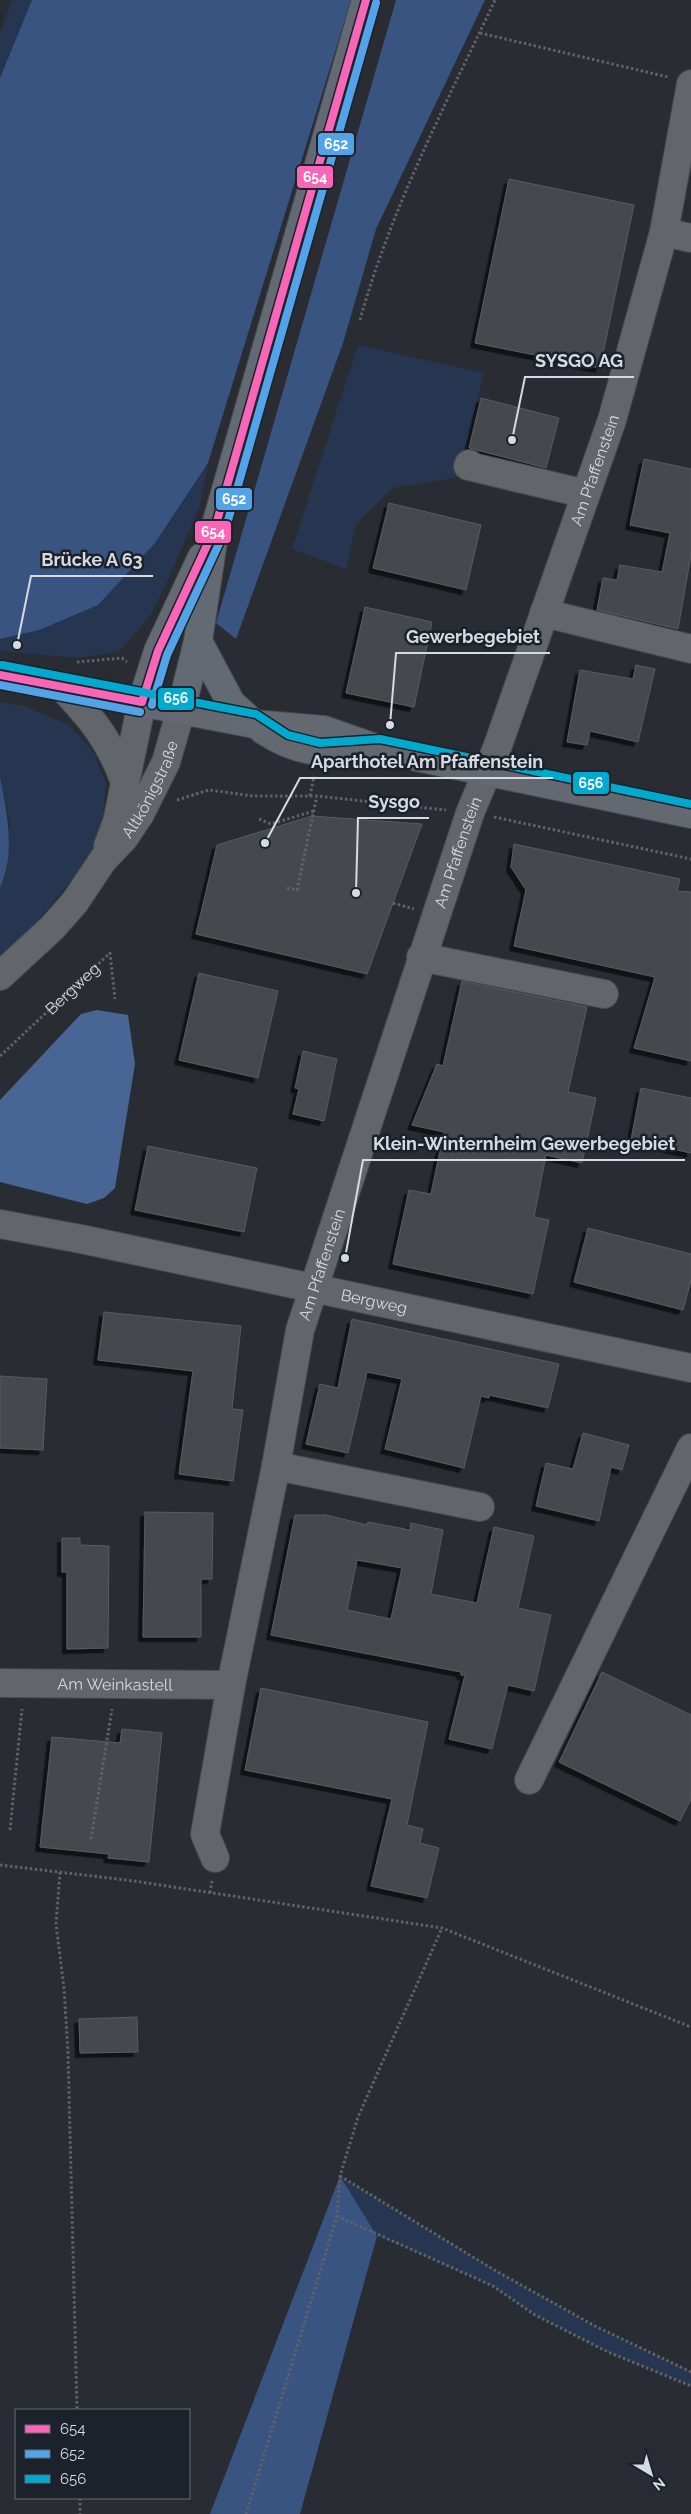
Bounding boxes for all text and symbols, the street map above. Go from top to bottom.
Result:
line badge: 652 [317,132,355,156]
text: 652 [324,136,348,152]
line badge: 654 [296,165,334,189]
text: 654 [303,169,327,185]
callout: SYSGO AG [525,344,634,377]
text: SYSGO AG [535,350,623,371]
street label: Am Pfaffenstein [566,413,623,528]
line badge: 652 [215,487,253,511]
text: 652 [222,491,246,507]
line badge: 654 [194,520,232,544]
text: 654 [201,524,225,540]
callout: Brücke A 63 [31,543,153,576]
text: Brücke A 63 [41,549,143,570]
callout: Gewerbegebiet [396,620,550,653]
text: Gewerbegebiet [406,626,540,647]
line badge: 656 [157,687,195,711]
text: 656 [164,690,188,706]
street label: Altkönigstraße [117,738,181,841]
callout: Aparthotel Am Pfaffenstein [300,745,553,778]
text: Aparthotel Am Pfaffenstein [311,751,543,772]
line badge: 656 [572,771,610,795]
text: 656 [579,775,603,791]
callout: Sysgo [358,785,429,818]
text: Sysgo [368,791,420,812]
street label: Am Pfaffenstein [430,794,485,910]
street label: Bergweg [41,958,103,1018]
callout: Klein-Winternheim Gewerbegebiet [363,1127,685,1160]
text: Klein-Winternheim Gewerbegebiet [373,1133,675,1154]
street label: Am Pfaffenstein [294,1206,349,1323]
street label: Bergweg [339,1285,409,1317]
street label: Am Weinkastell [57,1674,173,1694]
legend [15,2409,190,2499]
text: 654 [60,2420,85,2438]
text: 652 [60,2445,85,2463]
north arrow [626,2449,676,2499]
text: 656 [60,2470,86,2488]
text: N [650,2475,668,2494]

